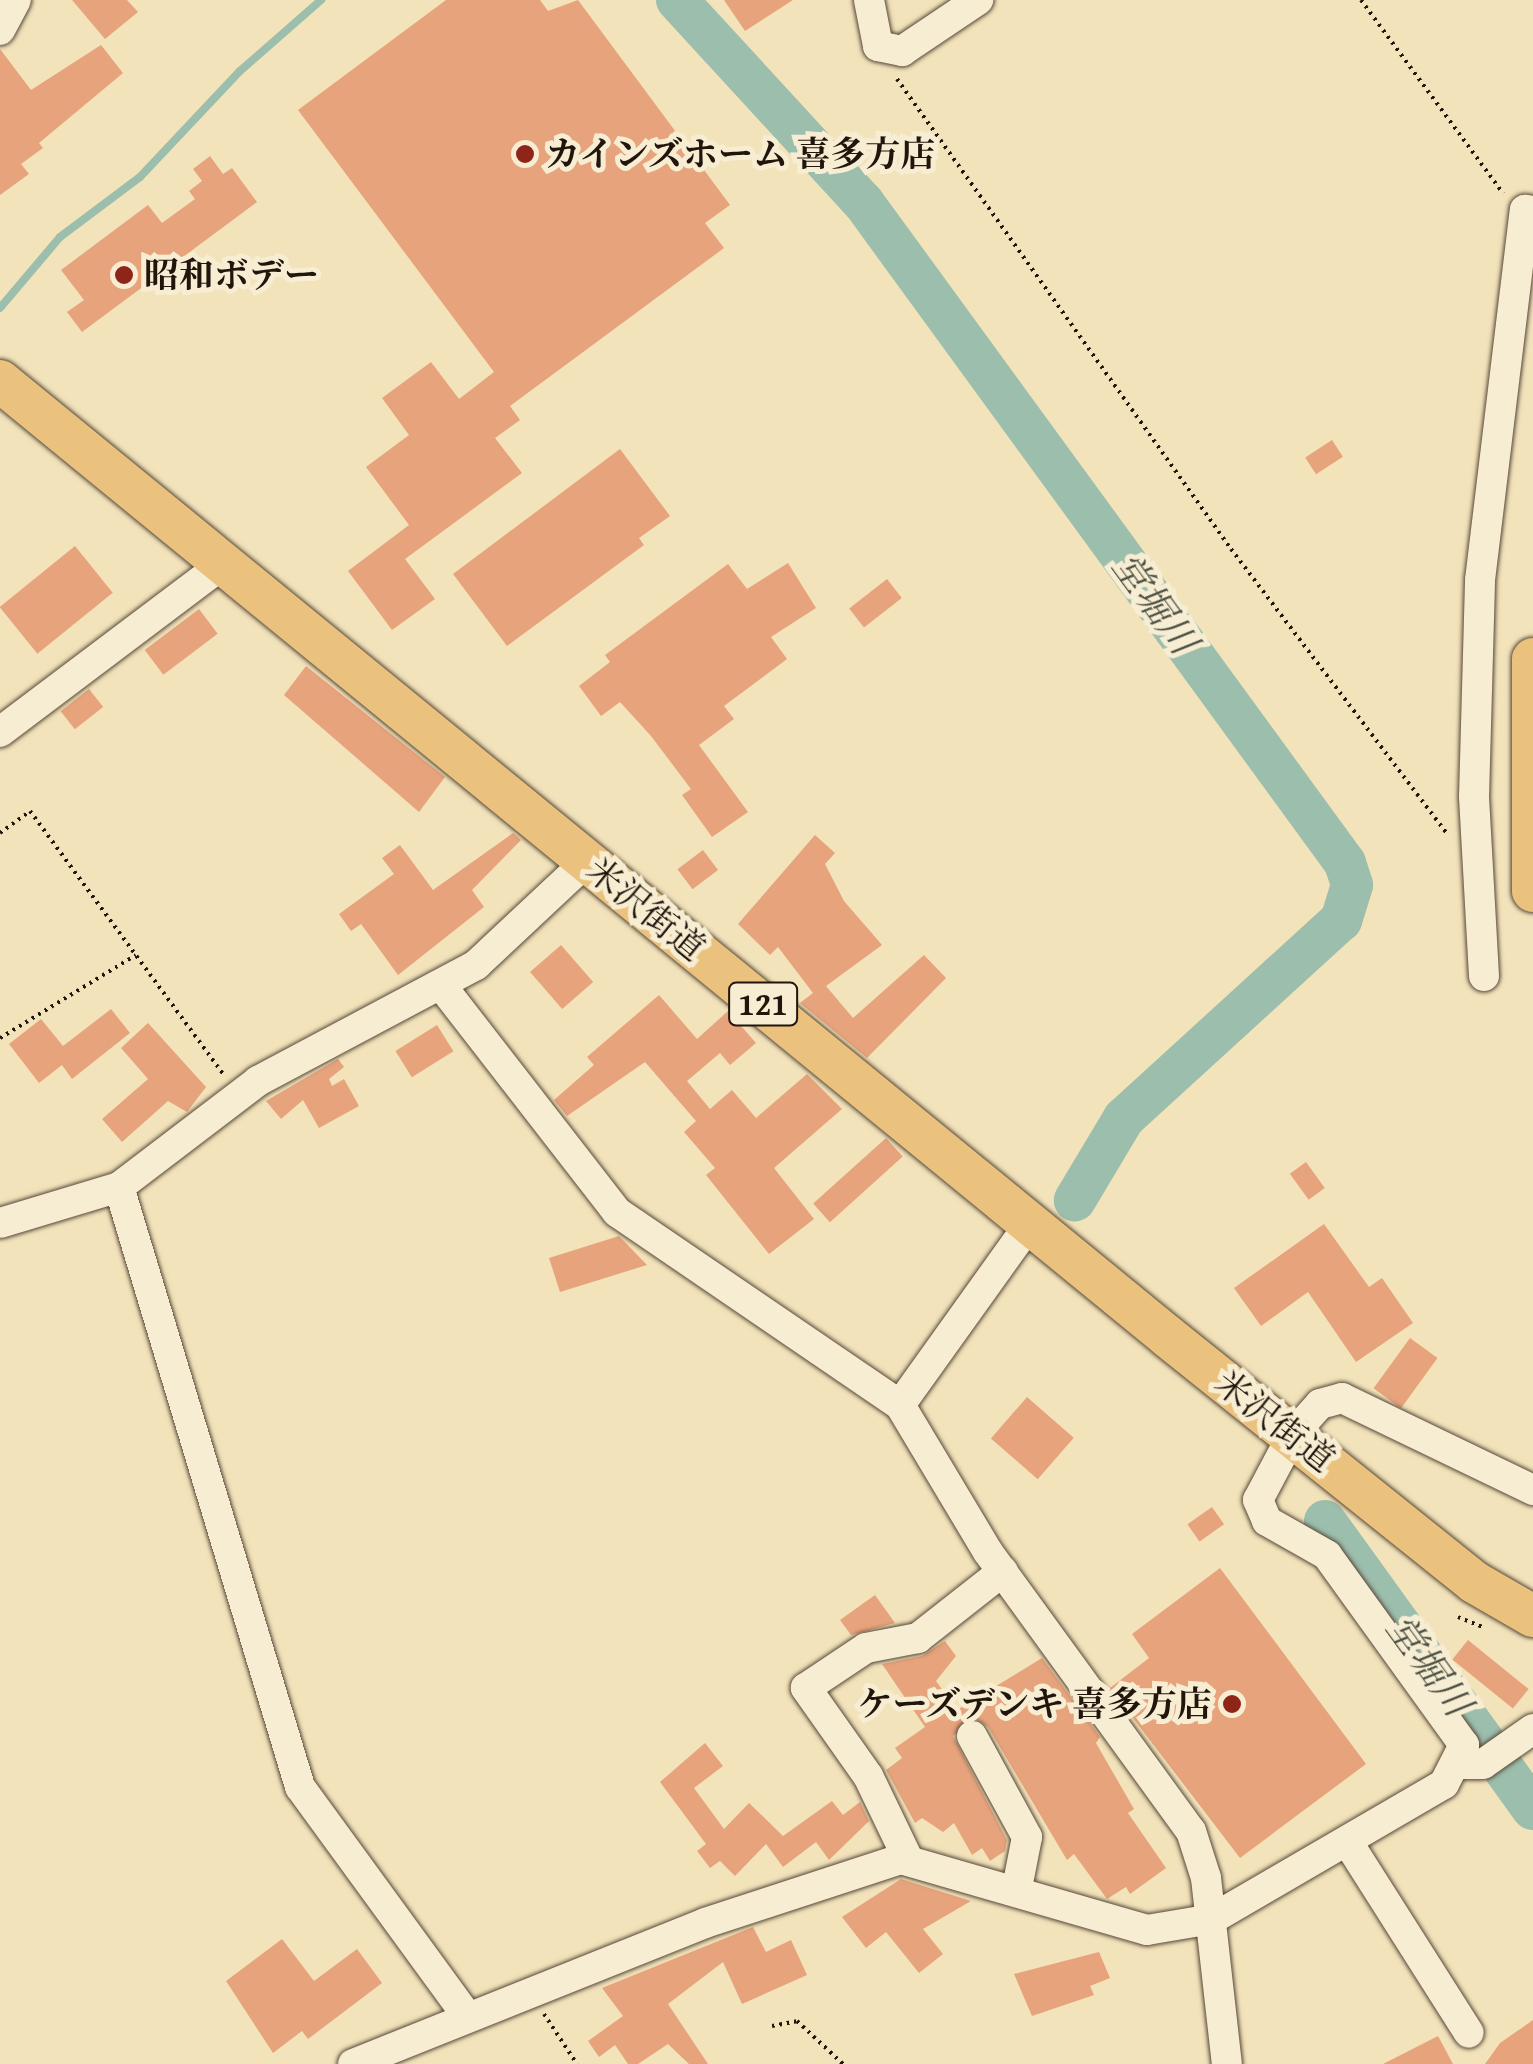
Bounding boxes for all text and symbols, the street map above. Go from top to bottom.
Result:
place label: カインズホーム 喜多方店 [545,133,938,175]
marker: カインズホーム 喜多方店 [514,143,536,165]
place label: 昭和ボデー [144,254,319,296]
marker: 昭和ボデー [113,264,135,286]
water label: 堂堀川 [1103,543,1207,663]
street label: 米沢街道 [578,849,714,969]
road number: 121 [728,977,798,1031]
street label: 米沢街道 [1207,1361,1343,1481]
water label: 堂堀川 [1377,1605,1481,1725]
place label: ケーズデンキ 喜多方店 [854,1683,1212,1725]
marker: ケーズデンキ 喜多方店 [1221,1693,1243,1715]

